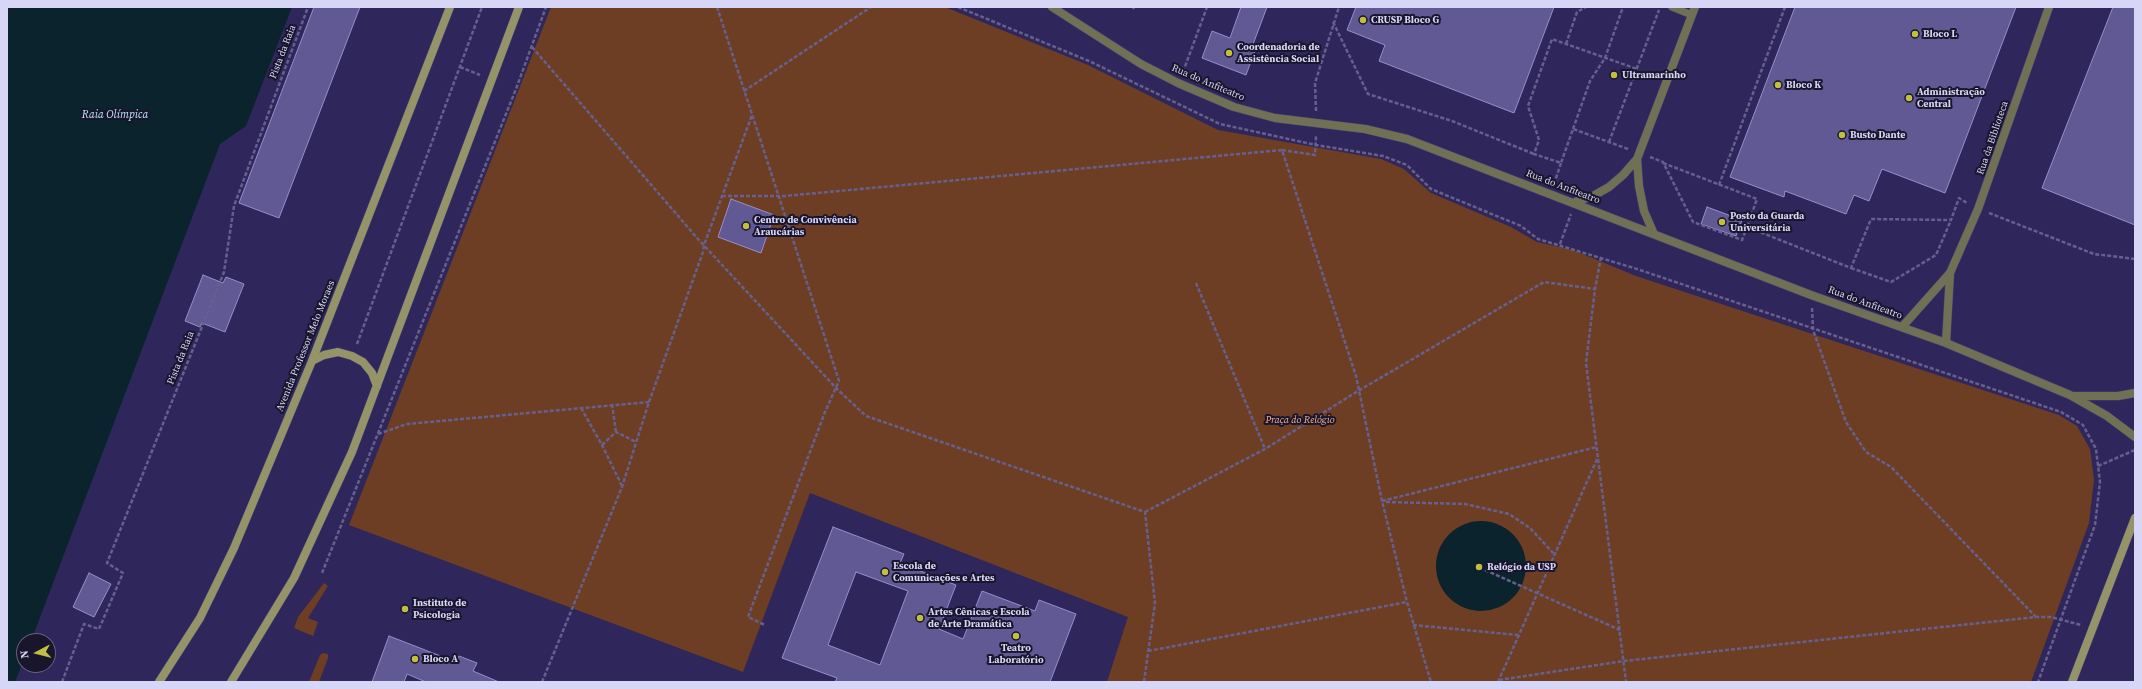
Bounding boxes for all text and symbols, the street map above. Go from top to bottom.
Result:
place label: CRUSP Bloco G [1371,14,1439,26]
marker: CRUSP Bloco G [1358,15,1368,25]
street label: Pista da Raia [267,23,299,81]
place label: Bloco L [1923,28,1957,40]
marker: Bloco L [1910,29,1920,39]
place label: Coordenadoria de Assistência Social [1237,41,1320,64]
marker: Coordenadoria de Assistência Social [1224,48,1234,58]
street label: Rua do Anfiteatro [1170,62,1246,104]
place label: Ultramarinho [1622,69,1686,81]
marker: Ultramarinho [1609,70,1619,80]
place label: Bloco K [1786,79,1821,91]
marker: Bloco K [1773,80,1783,90]
place label: Administração Central [1917,86,1985,110]
marker: Administração Central [1904,93,1914,103]
street label: Rua da Biblioteca [1975,100,2011,176]
water label: Raia Olímpica [82,108,148,122]
place label: Busto Dante [1850,129,1905,141]
marker: Busto Dante [1837,130,1847,140]
street label: Rua do Anfiteatro [1524,167,1602,207]
place label: Posto da Guarda Universitária [1730,210,1804,234]
place label: Centro de Convivência Araucárias [754,214,857,238]
marker: Posto da Guarda Universitária [1717,217,1727,227]
marker: Centro de Convivência Araucárias [741,221,751,231]
street label: Avenida Professor Melo Moraes [274,279,338,413]
street label: Rua do Anfiteatro [1826,284,1904,322]
street label: Pista da Raia [165,329,197,387]
park label: Praça do Relógio [1265,414,1335,426]
place label: Escola de Comunicações e Artes [893,560,994,584]
place label: Relógio da USP [1487,561,1556,573]
marker: Relógio da USP [1474,562,1484,572]
marker: Escola de Comunicações e Artes [880,567,890,577]
place label: Instituto de Psicologia [413,597,466,620]
marker: Instituto de Psicologia [400,604,410,614]
place label: Artes Cênicas e Escola de Arte Dramática [928,606,1030,630]
marker: Artes Cênicas e Escola de Arte Dramática [915,613,925,623]
marker: Teatro Laboratório [1011,631,1021,641]
north arrow [16,633,56,673]
place label: Teatro Laboratório [988,642,1044,666]
text: N [17,650,33,659]
place label: Bloco A [423,653,458,665]
marker: Bloco A [410,654,420,664]

